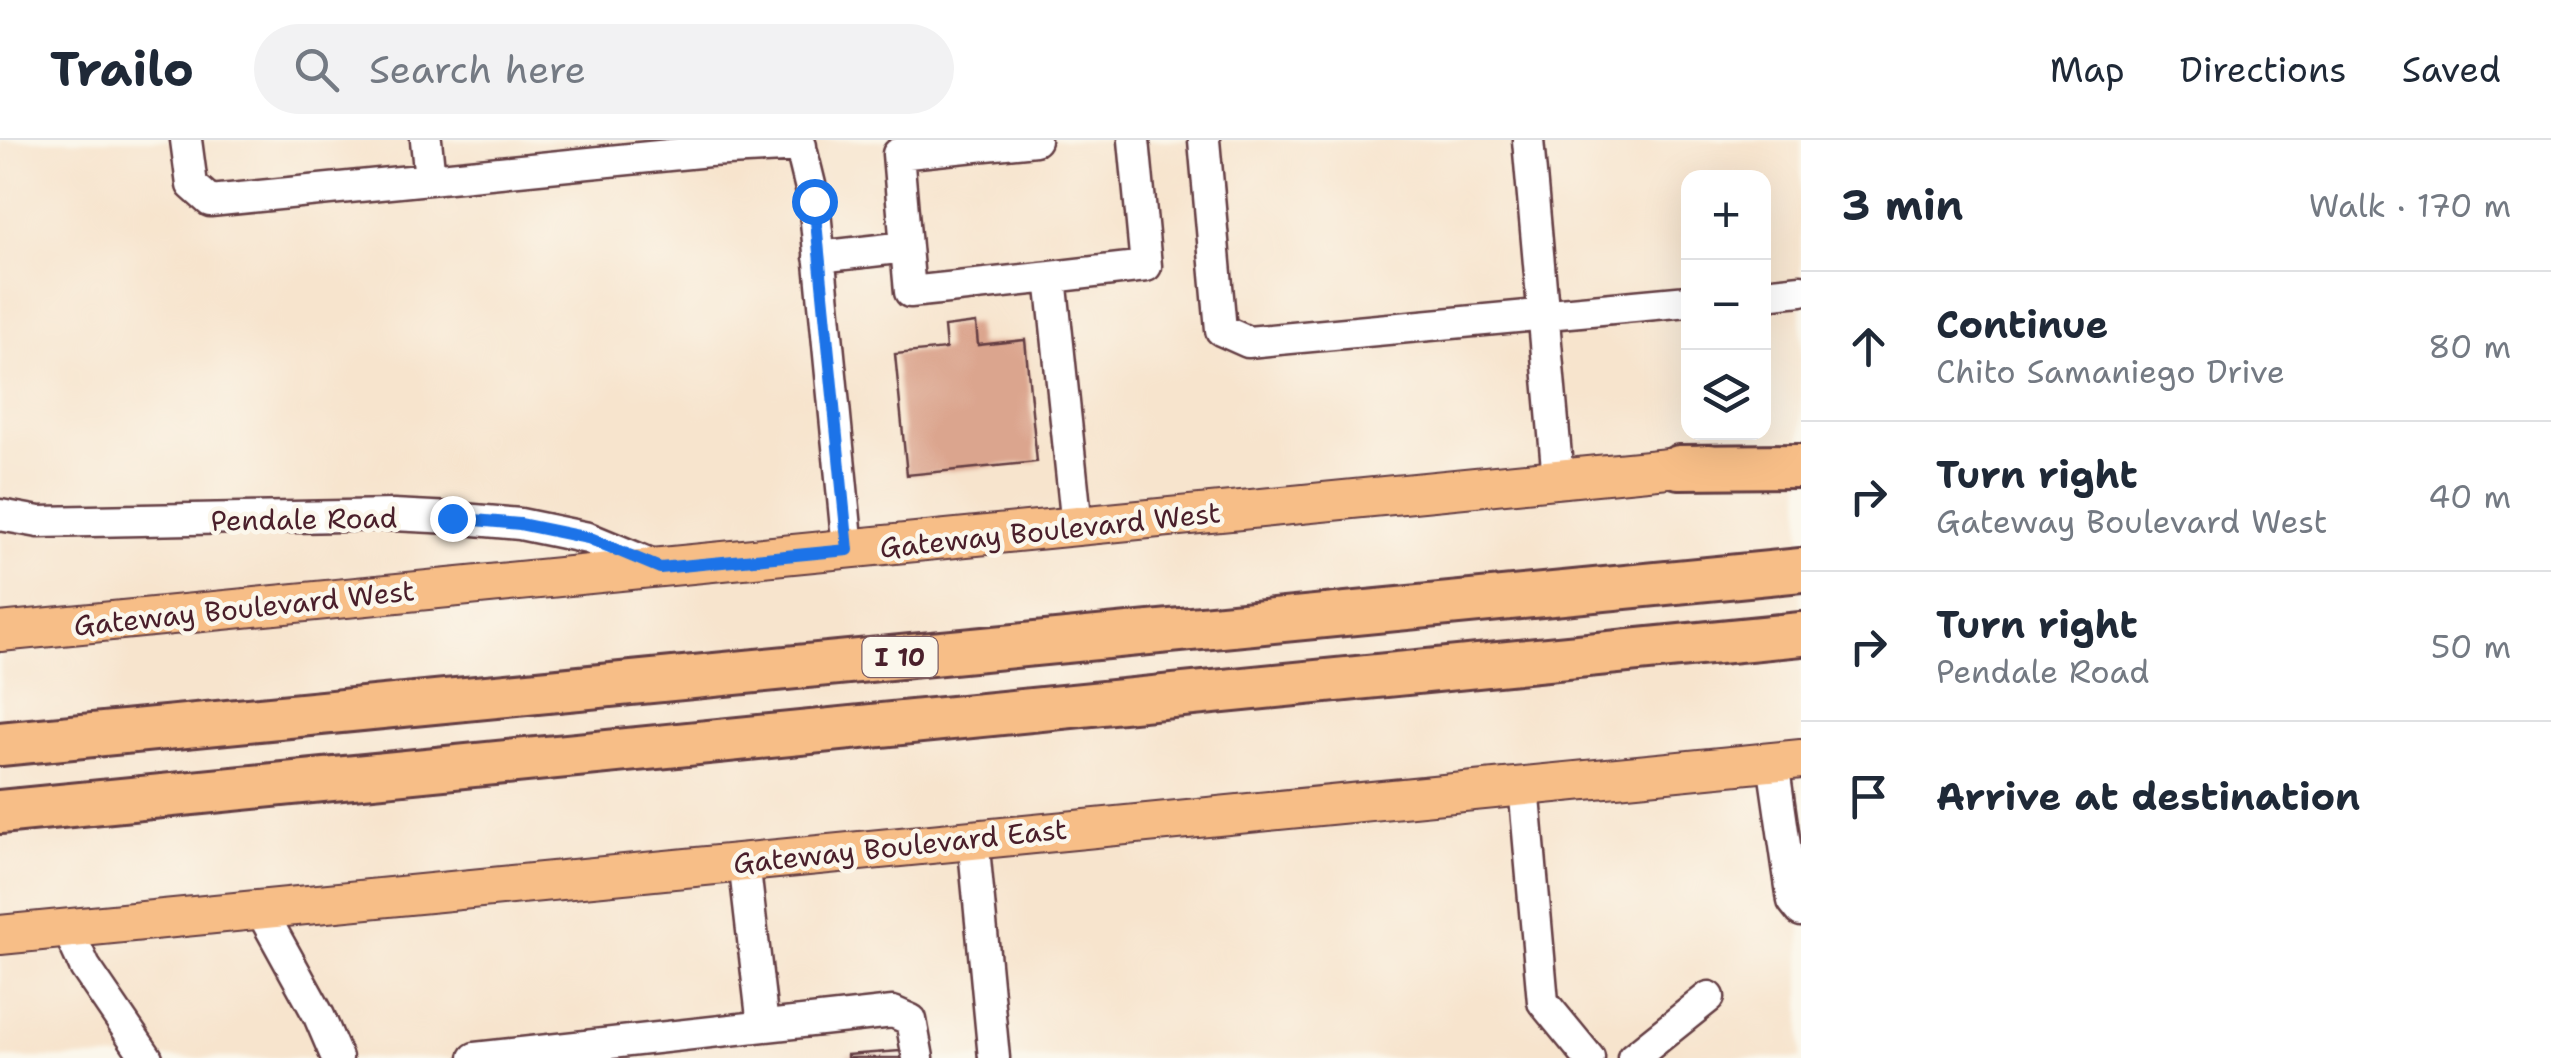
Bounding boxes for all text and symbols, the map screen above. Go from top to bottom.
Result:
search box [254,24,954,114]
text: Trailo [50,37,194,101]
icon: search [289,42,344,97]
text: Search here [369,44,586,95]
text: Map [2050,46,2125,93]
text: Directions [2180,46,2347,93]
text: Saved [2402,46,2501,93]
map controls [1681,170,1771,440]
button: + [1681,170,1771,260]
text: 3 min [1841,177,1963,233]
route start [792,179,838,225]
text: Walk · 170 m [2309,184,2511,227]
button: − [1681,260,1771,350]
text: Continue [1936,299,2108,350]
icon: ahead [1841,319,1896,374]
text: 80 m [2428,325,2511,368]
button: layers [1681,350,1771,440]
text: Chito Samaniego Drive [1936,350,2285,393]
text: Turn right [1936,449,2138,500]
icon: right [1841,469,1896,524]
text: 40 m [2428,475,2511,518]
street label: Gateway Boulevard West [878,493,1222,567]
route end [430,496,476,542]
street label: Pendale Road [210,498,398,540]
text: Gateway Boulevard West [1936,500,2327,543]
street label: Gateway Boulevard West [72,571,416,645]
text: Turn right [1936,599,2138,650]
icon: right [1841,619,1896,674]
text: 50 m [2431,625,2511,668]
road number: I 10 [862,637,938,677]
text: Pendale Road [1936,650,2149,693]
icon: arrive [1841,769,1896,824]
text: Arrive at destination [1936,771,2360,822]
street label: Gateway Boulevard East [731,810,1069,882]

